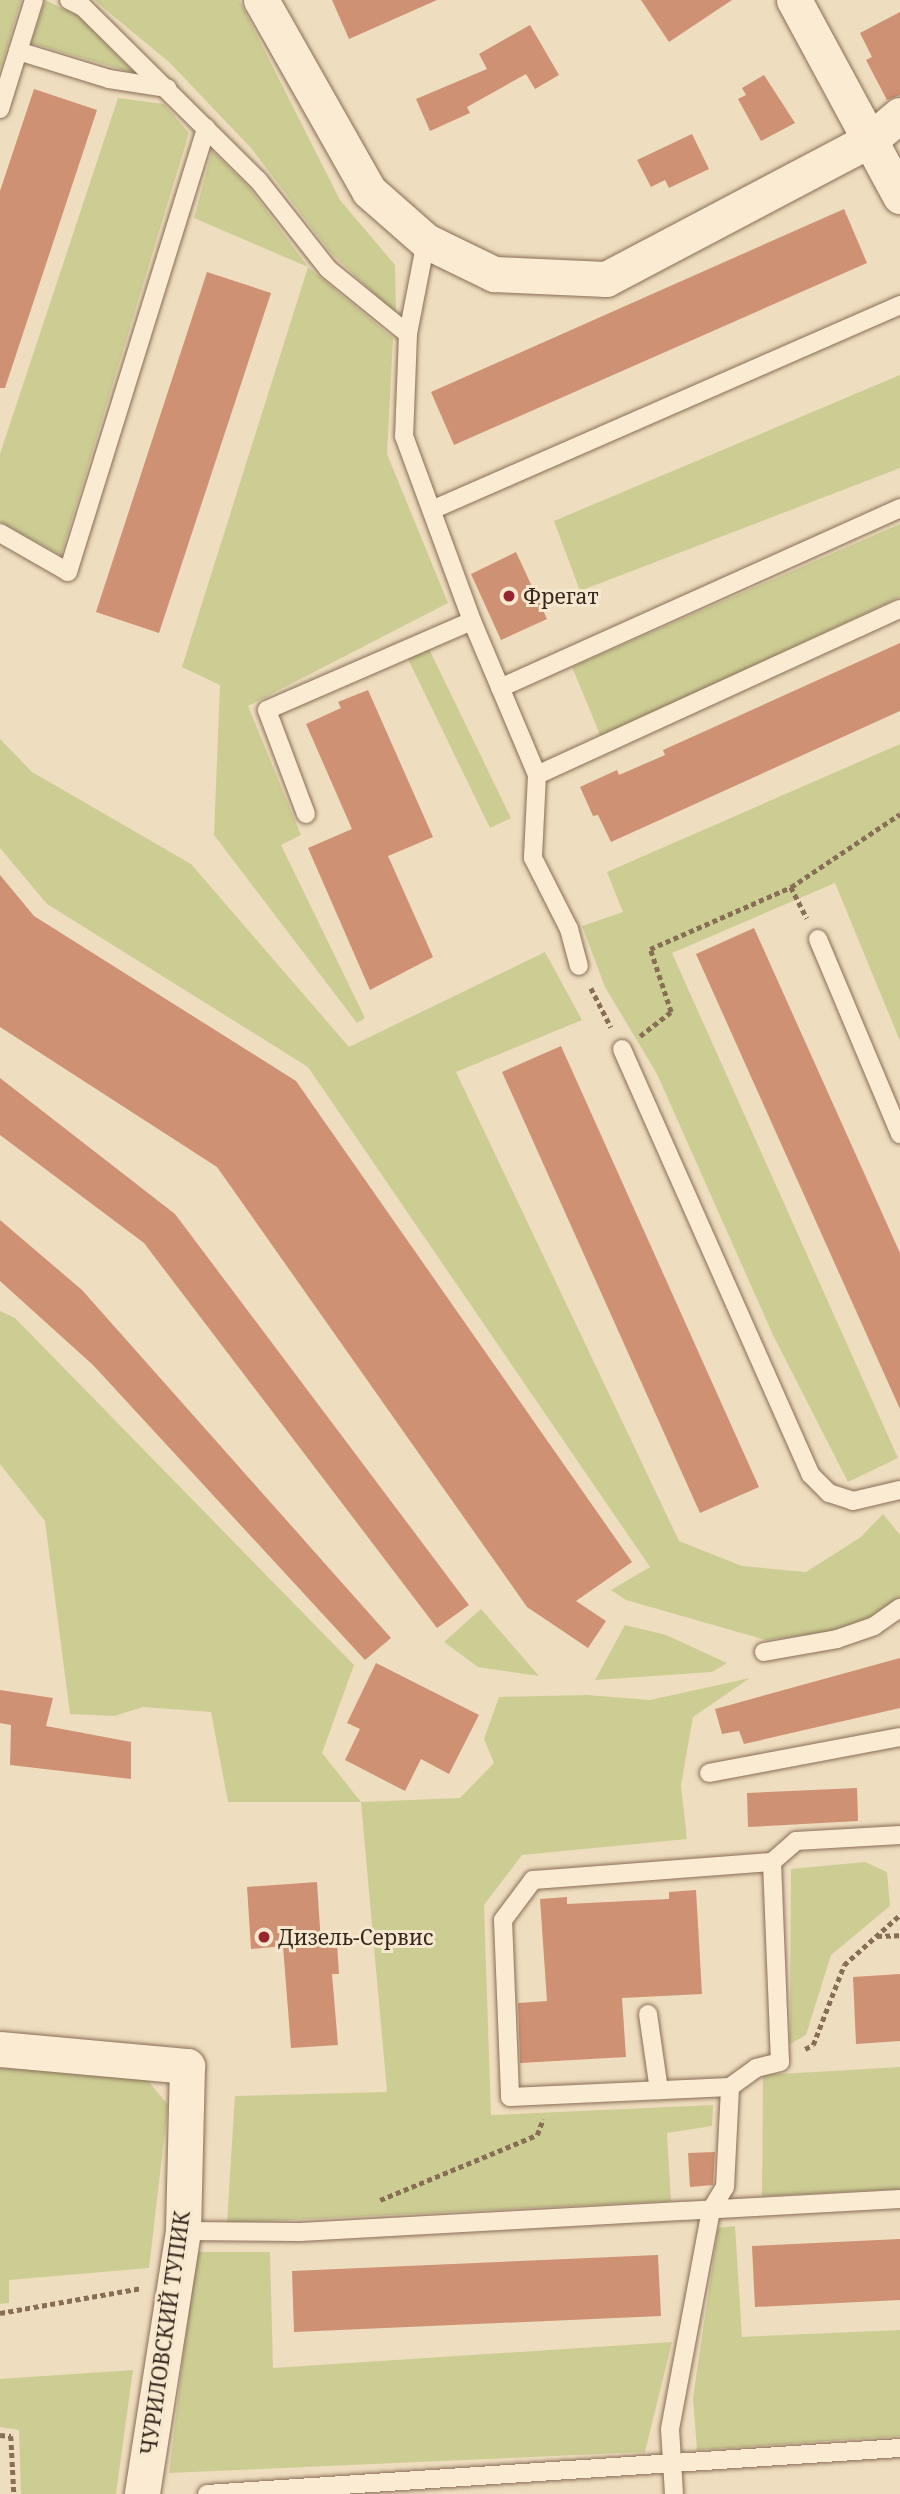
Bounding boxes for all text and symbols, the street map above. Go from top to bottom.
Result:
place label: Фрегат [523,583,599,609]
marker: Фрегат [501,588,517,604]
place label: Дизель-Сервис [278,1924,433,1950]
marker: Дизель-Сервис [256,1929,272,1945]
street label: ЧУРИЛОВСКИЙ ТУПИК [135,2209,195,2457]

